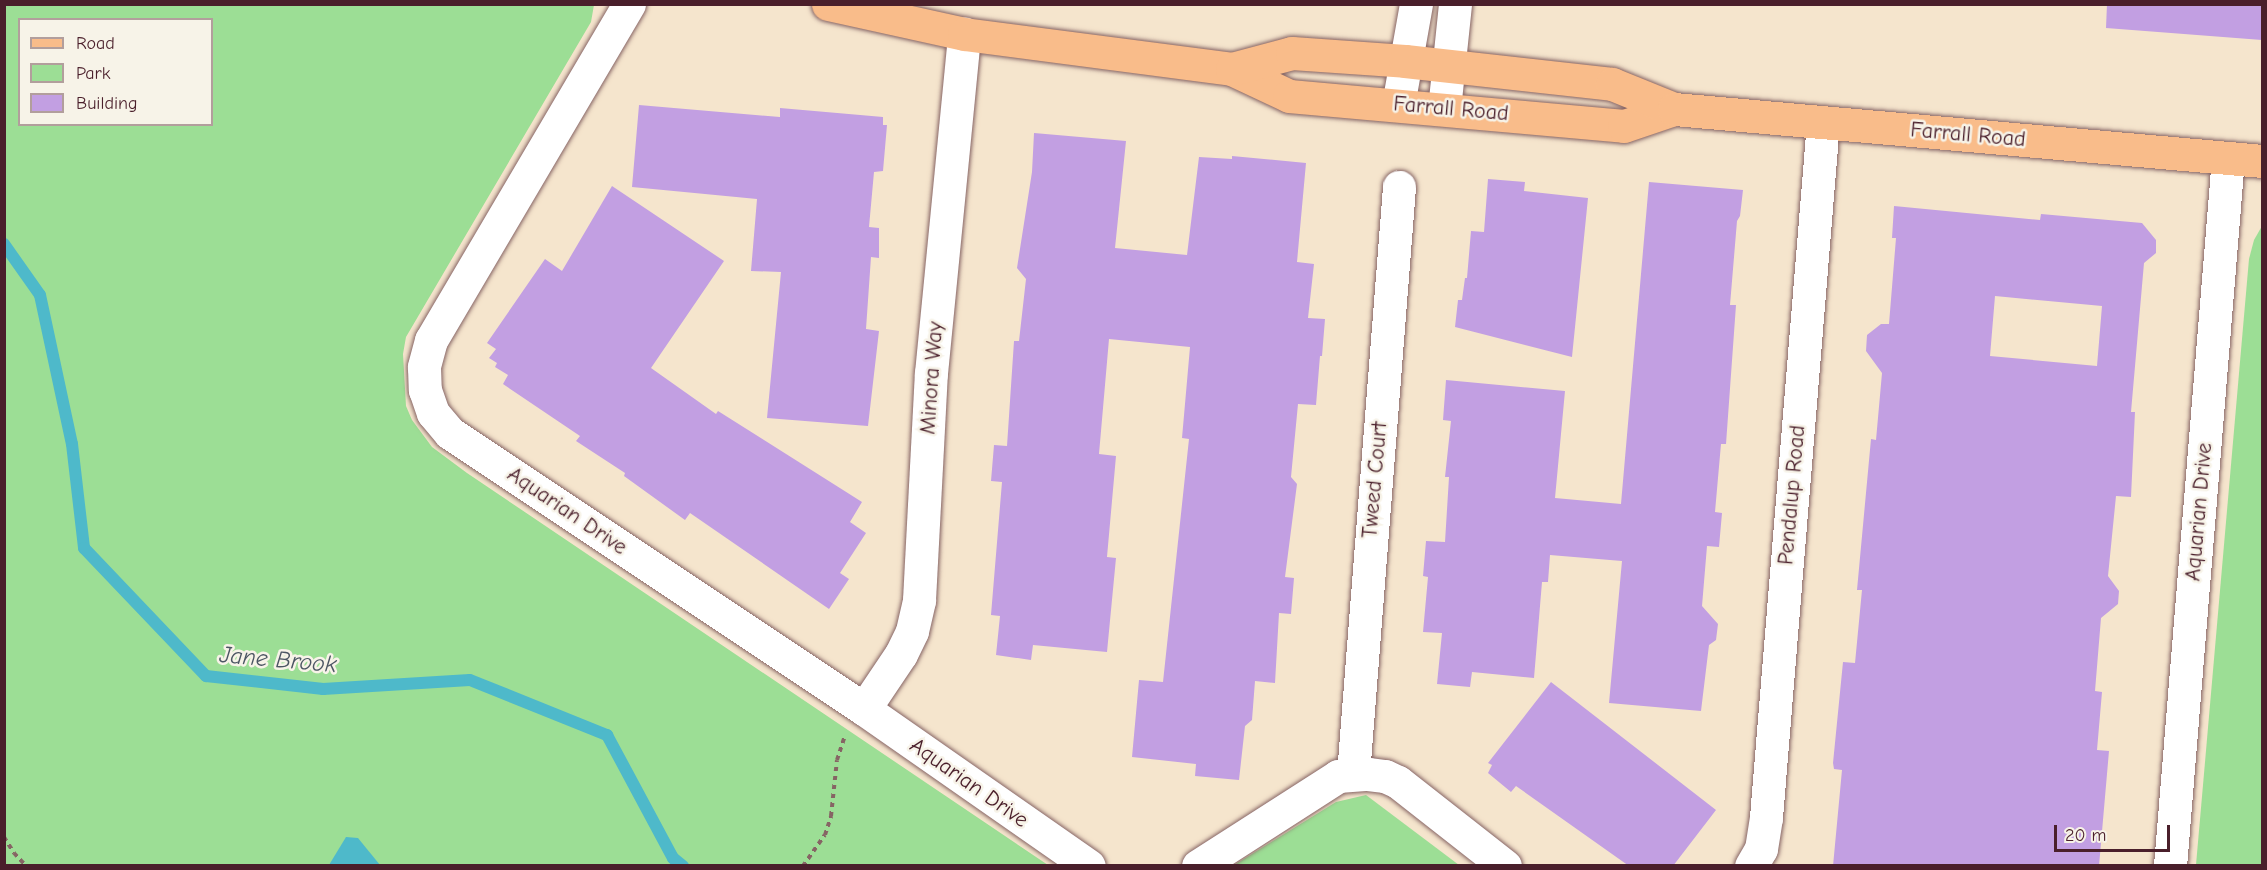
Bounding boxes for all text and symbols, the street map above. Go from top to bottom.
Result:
legend [18,18,213,126]
text: Road [76,33,115,54]
text: Park [76,63,110,84]
street label: Farrall Road [1392,91,1510,127]
text: Building [76,93,138,114]
street label: Farrall Road [1909,117,2027,153]
street label: Minora Way [915,321,949,435]
street label: Tweed Court [1357,421,1393,539]
street label: Pendalup Road [1773,424,1811,566]
street label: Aquarian Drive [2180,442,2218,582]
street label: Aquarian Drive [502,461,632,561]
water label: Jane Brook [218,641,338,679]
street label: Aquarian Drive [905,732,1033,834]
scale bar [2057,813,2172,851]
text: 20 m [2065,825,2106,846]

